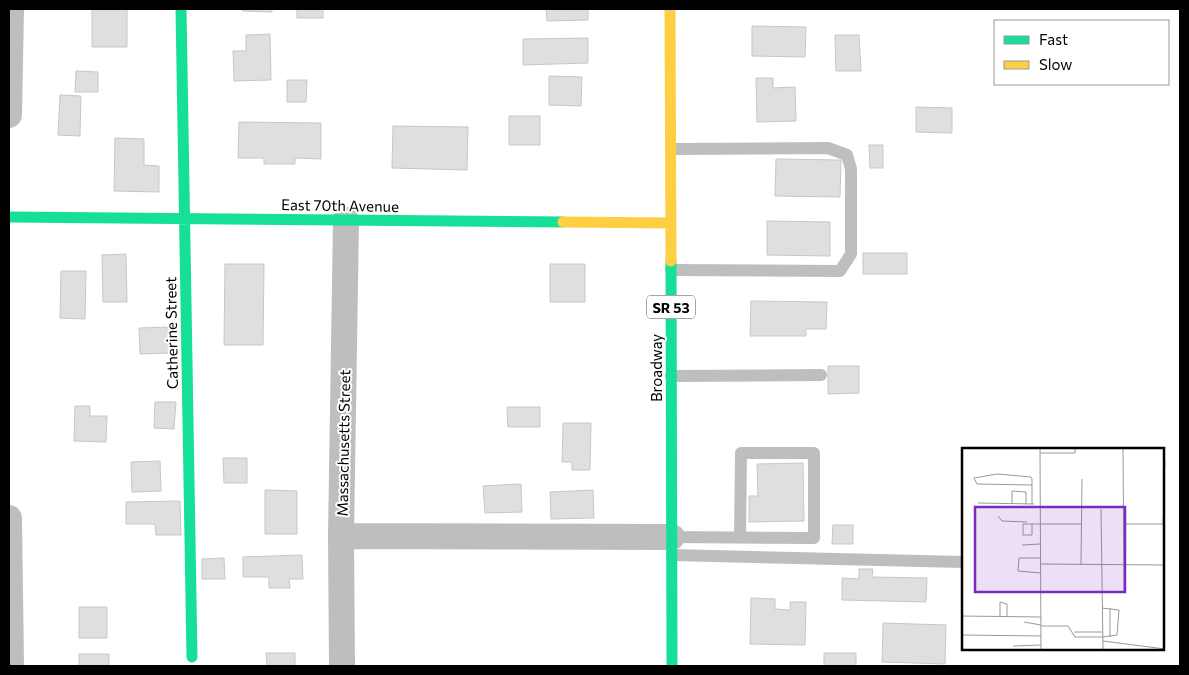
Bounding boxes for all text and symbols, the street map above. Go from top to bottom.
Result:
legend [994,20,1169,85]
text: Fast [1039,30,1068,48]
text: Slow [1039,55,1072,73]
street label: East 70th Avenue [281,195,399,215]
street label: Catherine Street [161,277,181,389]
road number: SR 53 [647,296,695,318]
street label: Broadway [647,334,665,402]
street label: Massachusetts Street [333,369,353,517]
inset map [962,448,1164,650]

